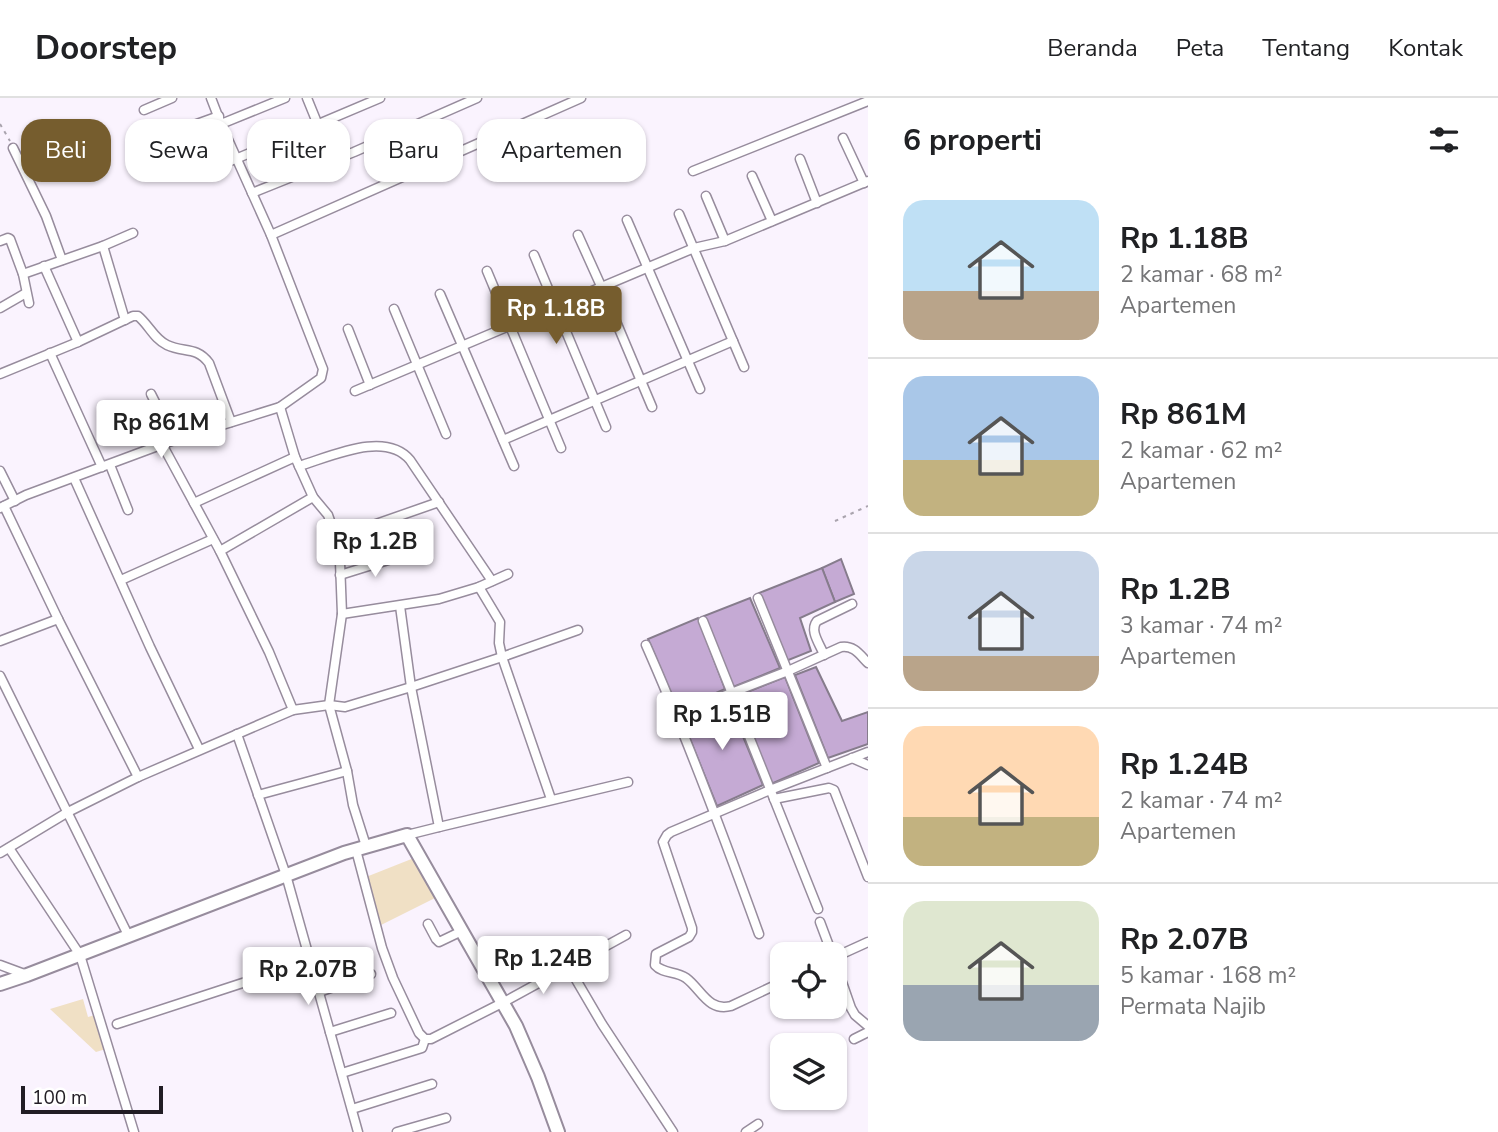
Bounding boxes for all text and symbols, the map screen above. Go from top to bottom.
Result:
text: Doorstep [35,26,177,71]
text: Beranda [1047,32,1138,64]
text: Peta [1176,32,1224,64]
text: Tentang [1262,32,1350,64]
text: Kontak [1388,32,1463,64]
chip: Beli [21,119,111,182]
chip: Sewa [125,119,233,182]
chip: Filter [247,119,350,182]
chip: Baru [364,119,463,182]
chip: Apartemen [477,119,646,182]
text: 6 properti [903,120,1042,161]
icon: filters [1425,121,1463,159]
text: Rp 1.18B [1120,218,1249,259]
icon: home [959,228,1043,312]
text: 2 kamar · 68 m² [1120,259,1282,290]
pin: Rp 1.18B [484,286,628,346]
text: Apartemen [1120,290,1236,321]
text: Rp 1.18B [507,293,605,324]
text: Rp 861M [1120,394,1247,435]
pin: Rp 861M [96,400,226,460]
icon: home [959,404,1043,488]
text: Rp 861M [112,407,210,438]
text: 2 kamar · 62 m² [1120,435,1282,466]
text: Apartemen [1120,466,1236,497]
pin: Rp 1.2B [310,519,440,579]
text: Rp 1.2B [333,526,417,557]
text: Rp 1.2B [1120,569,1231,610]
icon: home [959,579,1043,663]
text: 3 kamar · 74 m² [1120,610,1282,641]
text: Apartemen [1120,641,1236,672]
pin: Rp 1.51B [650,692,794,752]
text: Rp 1.51B [673,699,771,730]
text: Rp 1.24B [1120,744,1249,785]
icon: home [959,754,1043,838]
text: 2 kamar · 74 m² [1120,785,1282,816]
text: Apartemen [1120,816,1236,847]
text: Rp 2.07B [1120,919,1249,960]
icon: home [959,929,1043,1013]
pin: Rp 1.24B [471,936,615,996]
map controls [770,942,847,1110]
button: locate [770,942,847,1019]
text: Rp 1.24B [494,943,592,974]
pin: Rp 2.07B [236,948,380,1007]
text: Rp 2.07B [259,954,357,985]
text: 5 kamar · 168 m² [1120,960,1296,991]
text: Permata Najib [1120,991,1266,1022]
button: layers [770,1033,847,1110]
scale bar [21,1083,163,1115]
text: 100 m [32,1085,87,1111]

